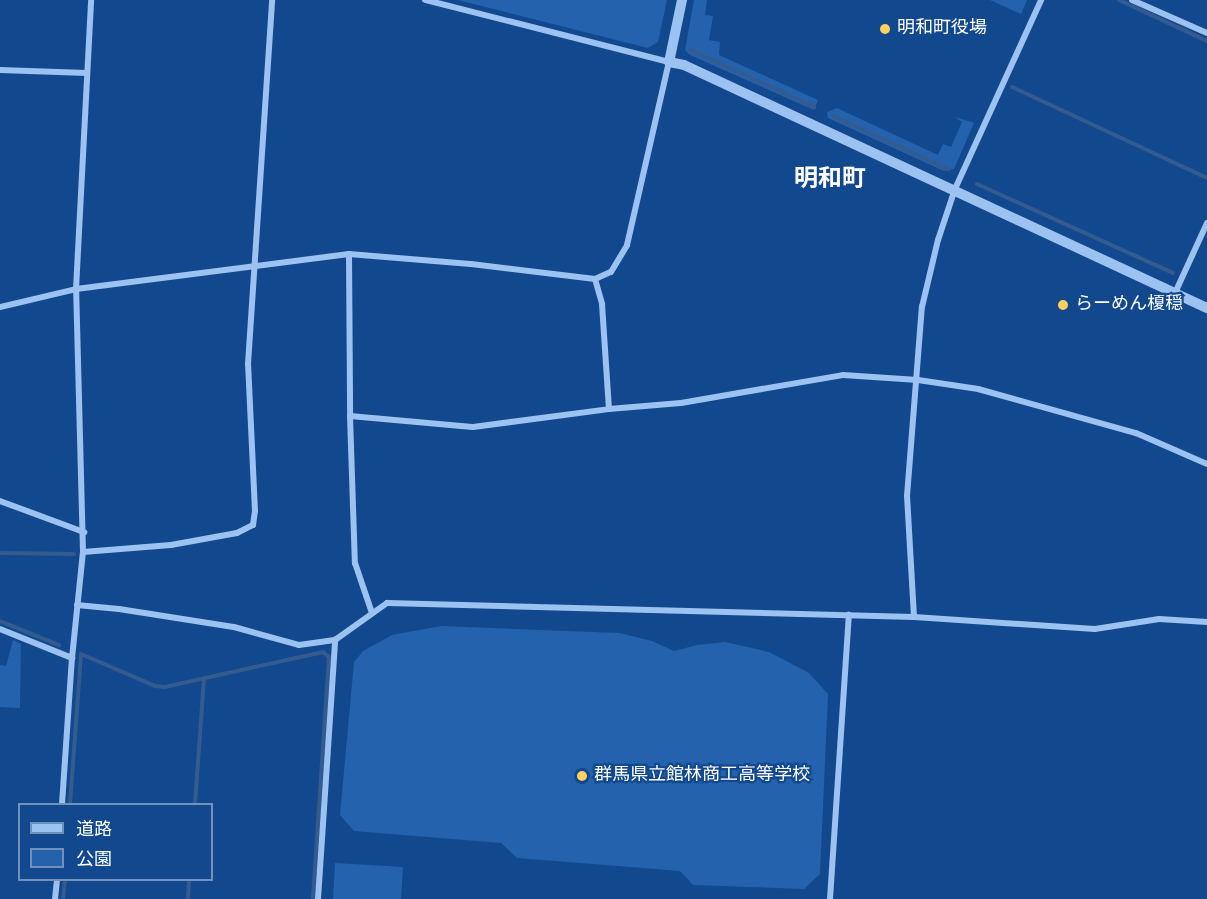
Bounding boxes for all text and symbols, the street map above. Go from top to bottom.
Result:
place label: 明和町役場 [897,18,987,40]
marker: 明和町役場 [878,22,892,36]
district label: 明和町 [794,167,866,195]
place label: らーめん榎穏 [1075,294,1183,316]
marker: らーめん榎穏 [1056,298,1070,312]
place label: 群馬県立館林商工高等学校 [594,765,810,787]
marker: 群馬県立館林商工高等学校 [575,769,589,783]
legend [18,803,213,881]
text: 道路 [76,819,112,842]
text: 公園 [76,849,112,872]

